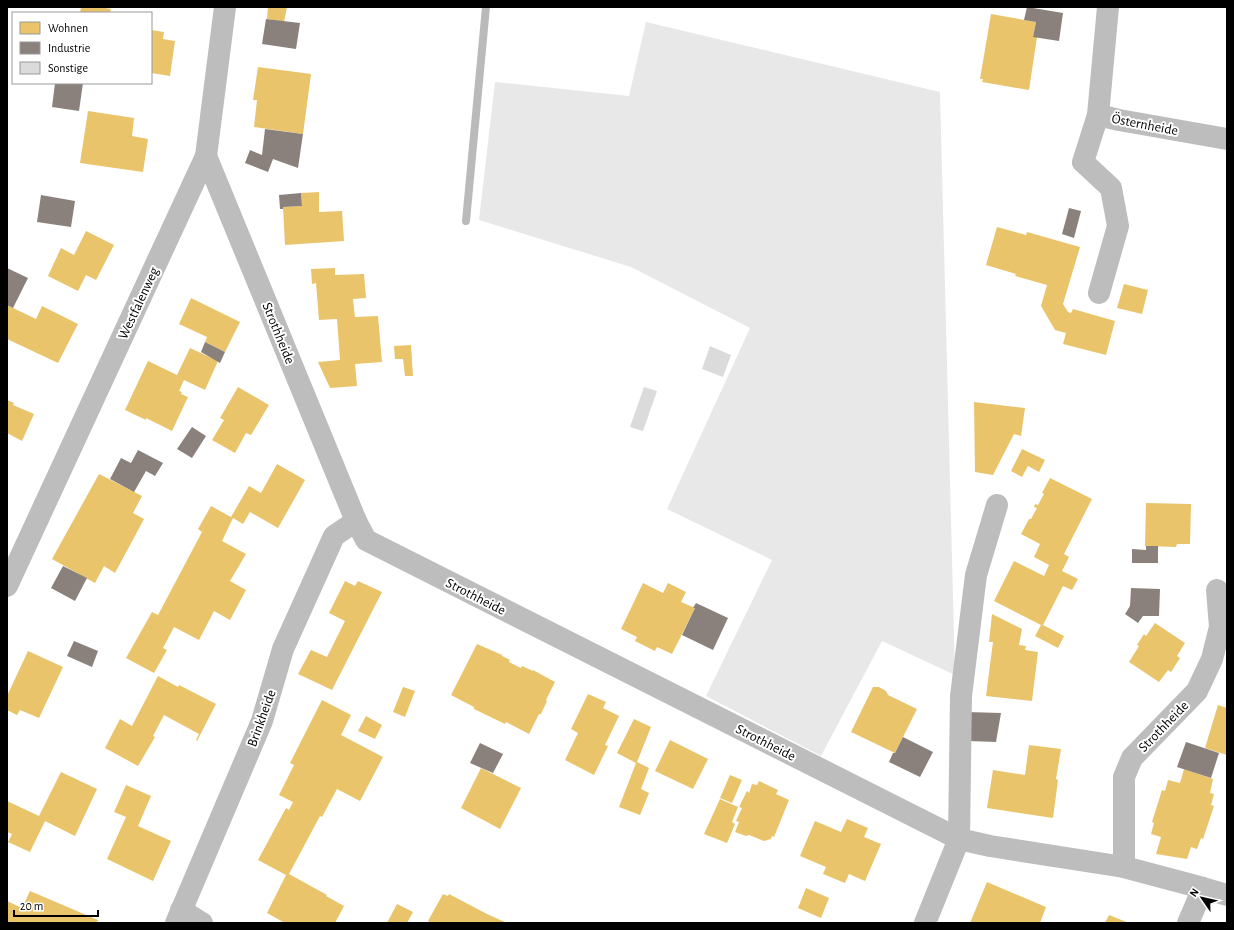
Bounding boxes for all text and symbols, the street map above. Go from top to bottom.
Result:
legend [12,12,152,84]
text: Wohnen [48,22,88,34]
text: Industrie [48,42,90,54]
text: Sonstige [48,62,88,74]
street label: Östernheide [1110,109,1180,138]
street label: Westfalenweg [116,265,162,342]
street label: Strothheide [259,301,297,366]
street label: Strothheide [443,576,508,618]
street label: Brinkheide [245,688,279,749]
street label: Strothheide [1136,698,1191,755]
street label: Strothheide [733,722,798,764]
north arrow [1182,878,1222,918]
text: N [1187,886,1201,899]
scale bar [14,892,98,918]
text: 20 m [20,900,43,912]

